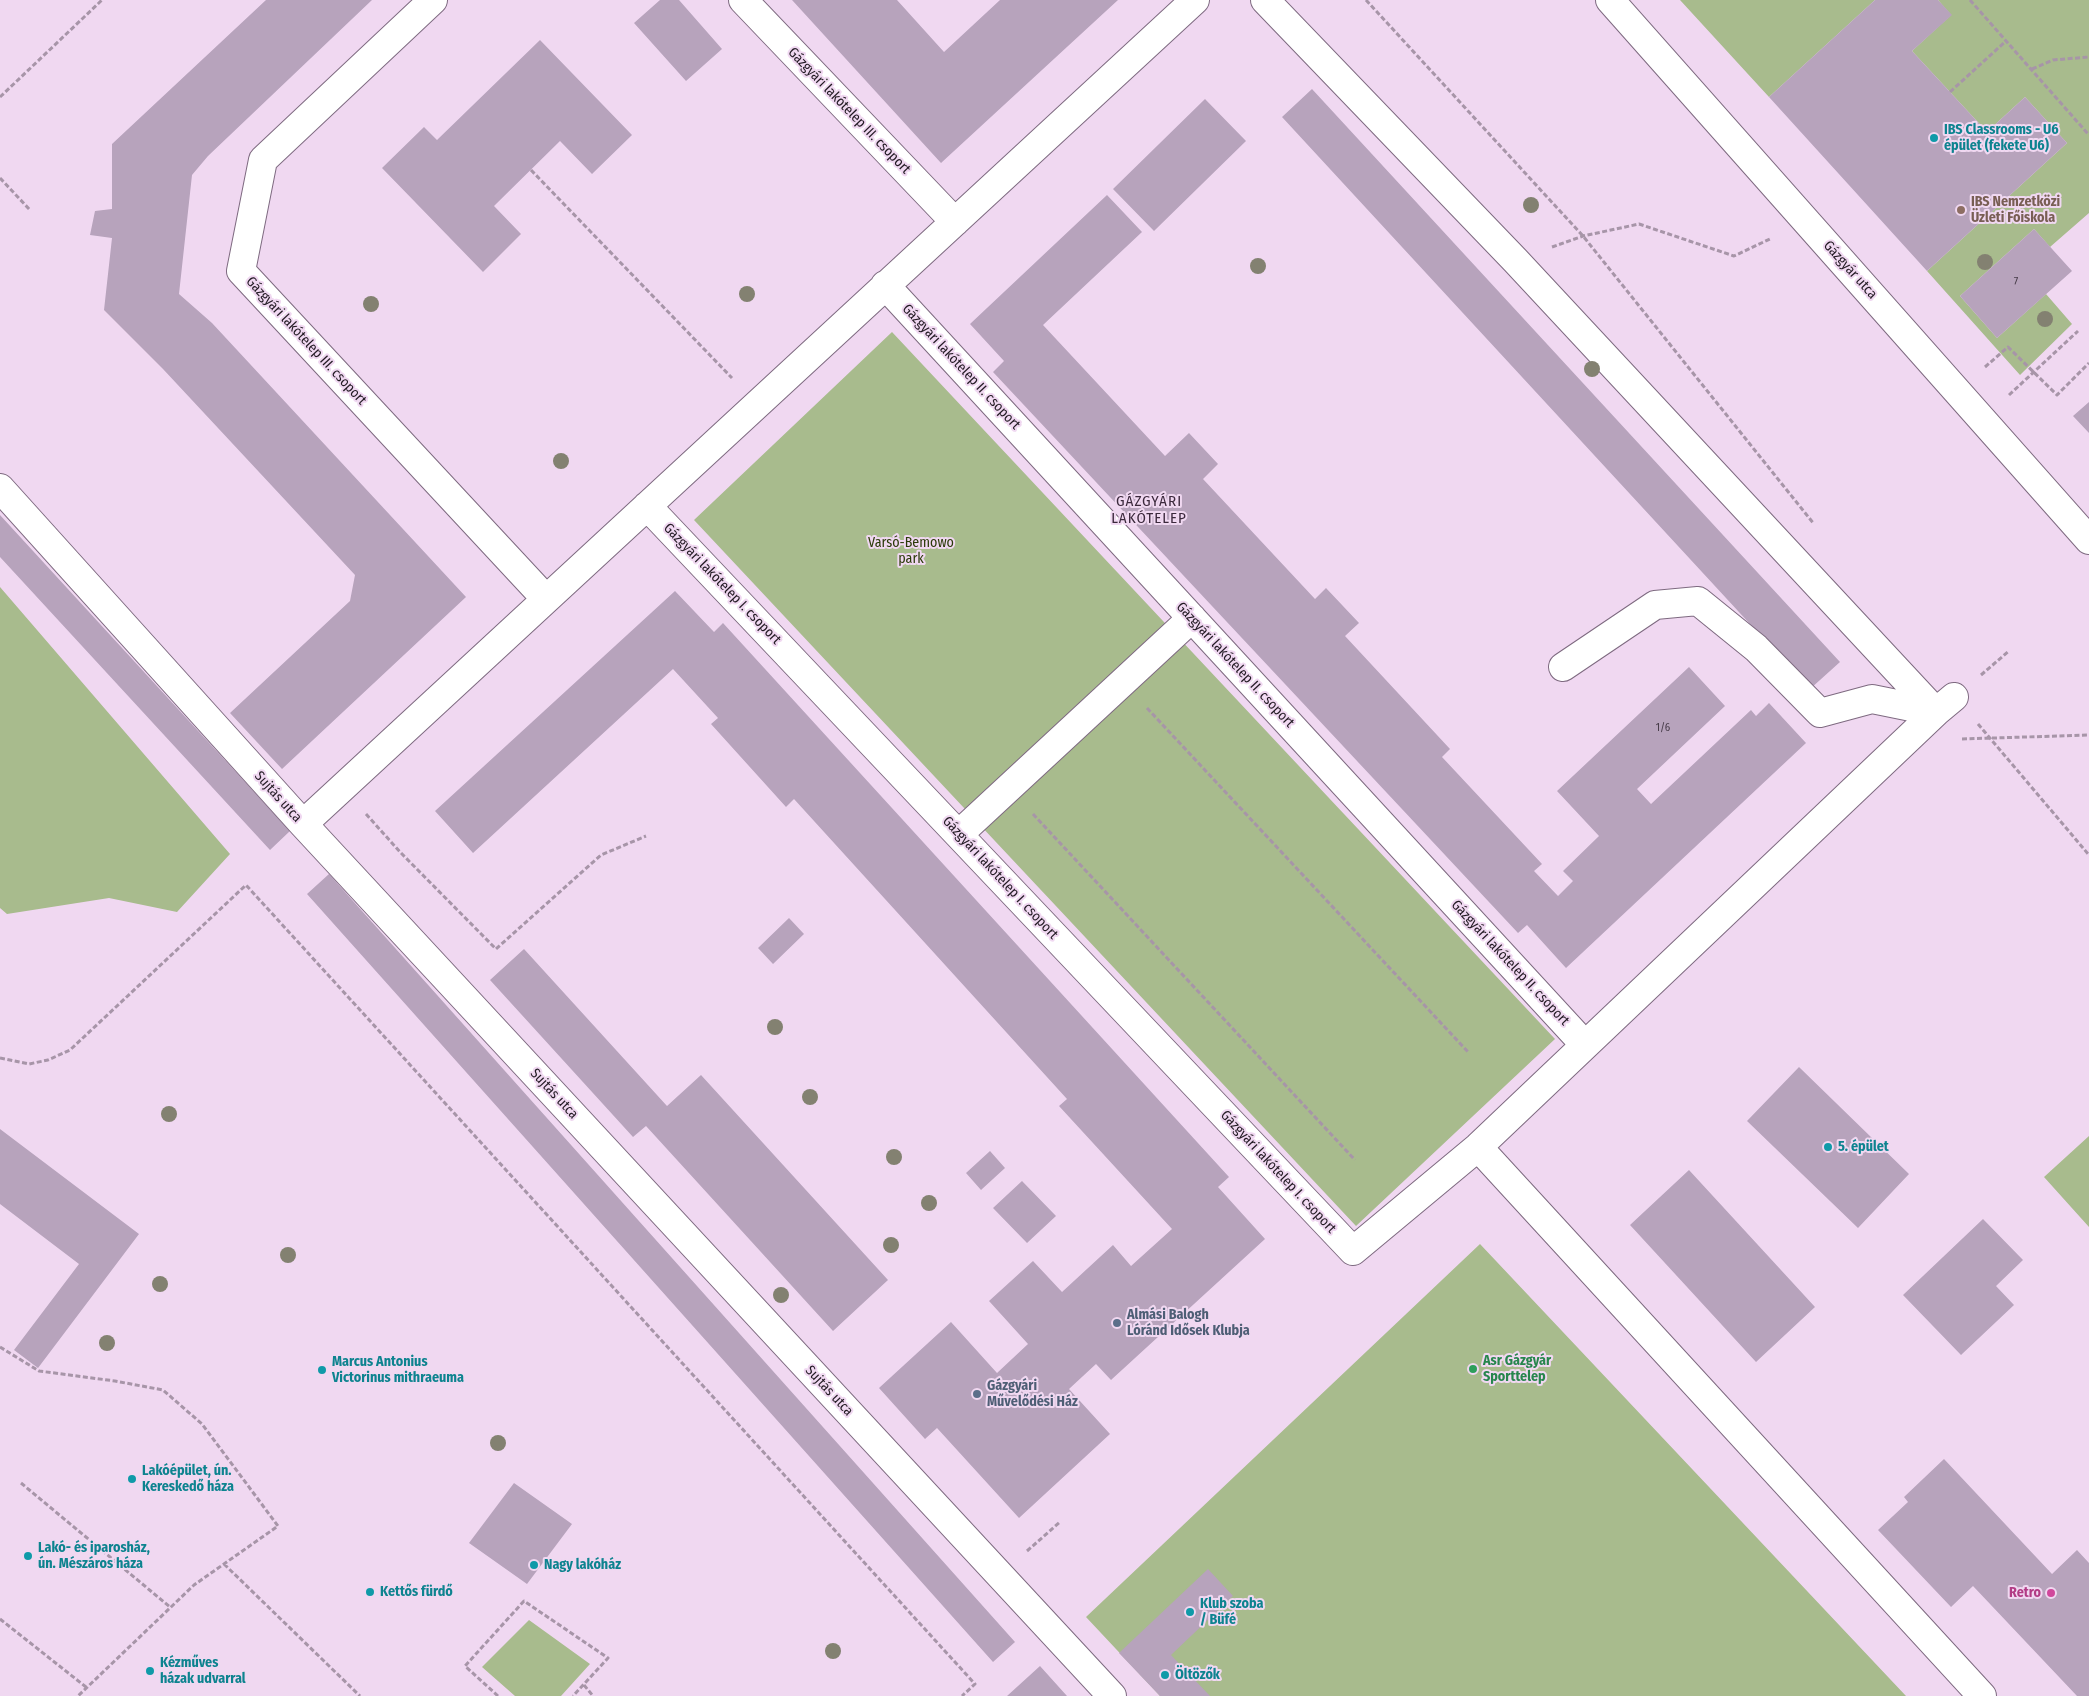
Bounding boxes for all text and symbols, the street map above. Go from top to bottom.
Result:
street label: Gázgyári lakótelep III. csoport [784,44,914,178]
place label: IBS Classrooms - U6 épület (fekete U6) [1944,122,2059,154]
marker: IBS Classrooms - U6 épület (fekete U6) [1928,132,1940,144]
place label: IBS Nemzetközi Üzleti Főiskola [1971,194,2060,226]
marker: IBS Nemzetközi Üzleti Főiskola [1955,204,1967,216]
street label: Gázgyár utca [1820,237,1880,303]
street label: Gázgyári lakótelep III. csoport [242,273,370,409]
house number: 7 [2014,275,2018,289]
street label: Gázgyári lakótelep II. csoport [898,301,1024,433]
district label: GÁZGYÁRI LAKÓTELEP [1110,493,1188,528]
street label: Gázgyári lakótelep I. csoport [660,520,784,648]
park label: Varsó-Bemowo park [868,535,954,568]
street label: Gázgyári lakótelep II. csoport [1172,599,1298,731]
house number: 1/6 [1656,721,1670,735]
street label: Sujtás utca [251,768,305,826]
street label: Gázgyári lakótelep I. csoport [939,813,1061,943]
street label: Gázgyári lakótelep II. csoport [1447,897,1573,1029]
street label: Sujtás utca [526,1065,582,1123]
street label: Gázgyári lakótelep I. csoport [1217,1107,1339,1237]
place label: 5. épület [1838,1139,1889,1155]
marker: 5. épület [1822,1141,1834,1153]
place label: Almási Balogh Lóránd Idősek Klubja [1127,1307,1250,1340]
marker: Almási Balogh Lóránd Idősek Klubja [1111,1317,1123,1329]
place label: Asr Gázgyár Sporttelep [1483,1353,1551,1385]
place label: Marcus Antonius Victorinus mithraeuma [332,1354,464,1386]
street label: Sujtás utca [801,1362,857,1420]
marker: Asr Gázgyár Sporttelep [1467,1363,1479,1375]
marker: Marcus Antonius Victorinus mithraeuma [316,1364,328,1376]
place label: Gázgyári Művelődési Ház [987,1378,1078,1410]
marker: Gázgyári Művelődési Ház [971,1388,983,1400]
place label: Lakóépület, ún. Kereskedő háza [142,1463,234,1495]
marker: Lakóépület, ún. Kereskedő háza [126,1473,138,1485]
place label: Lakó- és iparosház, ún. Mészáros háza [38,1540,150,1572]
marker: Lakó- és iparosház, ún. Mészáros háza [22,1550,34,1562]
place label: Nagy lakóház [544,1557,621,1573]
marker: Nagy lakóház [528,1559,540,1571]
place label: Kettős fürdő [380,1584,453,1600]
place label: Retro [2009,1585,2041,1601]
marker: Kettős fürdő [364,1586,376,1598]
marker: Retro [2045,1587,2057,1599]
place label: Klub szoba / Büfé [1200,1596,1264,1628]
marker: Klub szoba / Büfé [1184,1606,1196,1618]
place label: Kézműves házak udvarral [160,1655,246,1688]
marker: Kézműves házak udvarral [144,1665,156,1677]
place label: Öltözők [1175,1667,1220,1683]
marker: Öltözők [1159,1669,1171,1681]

